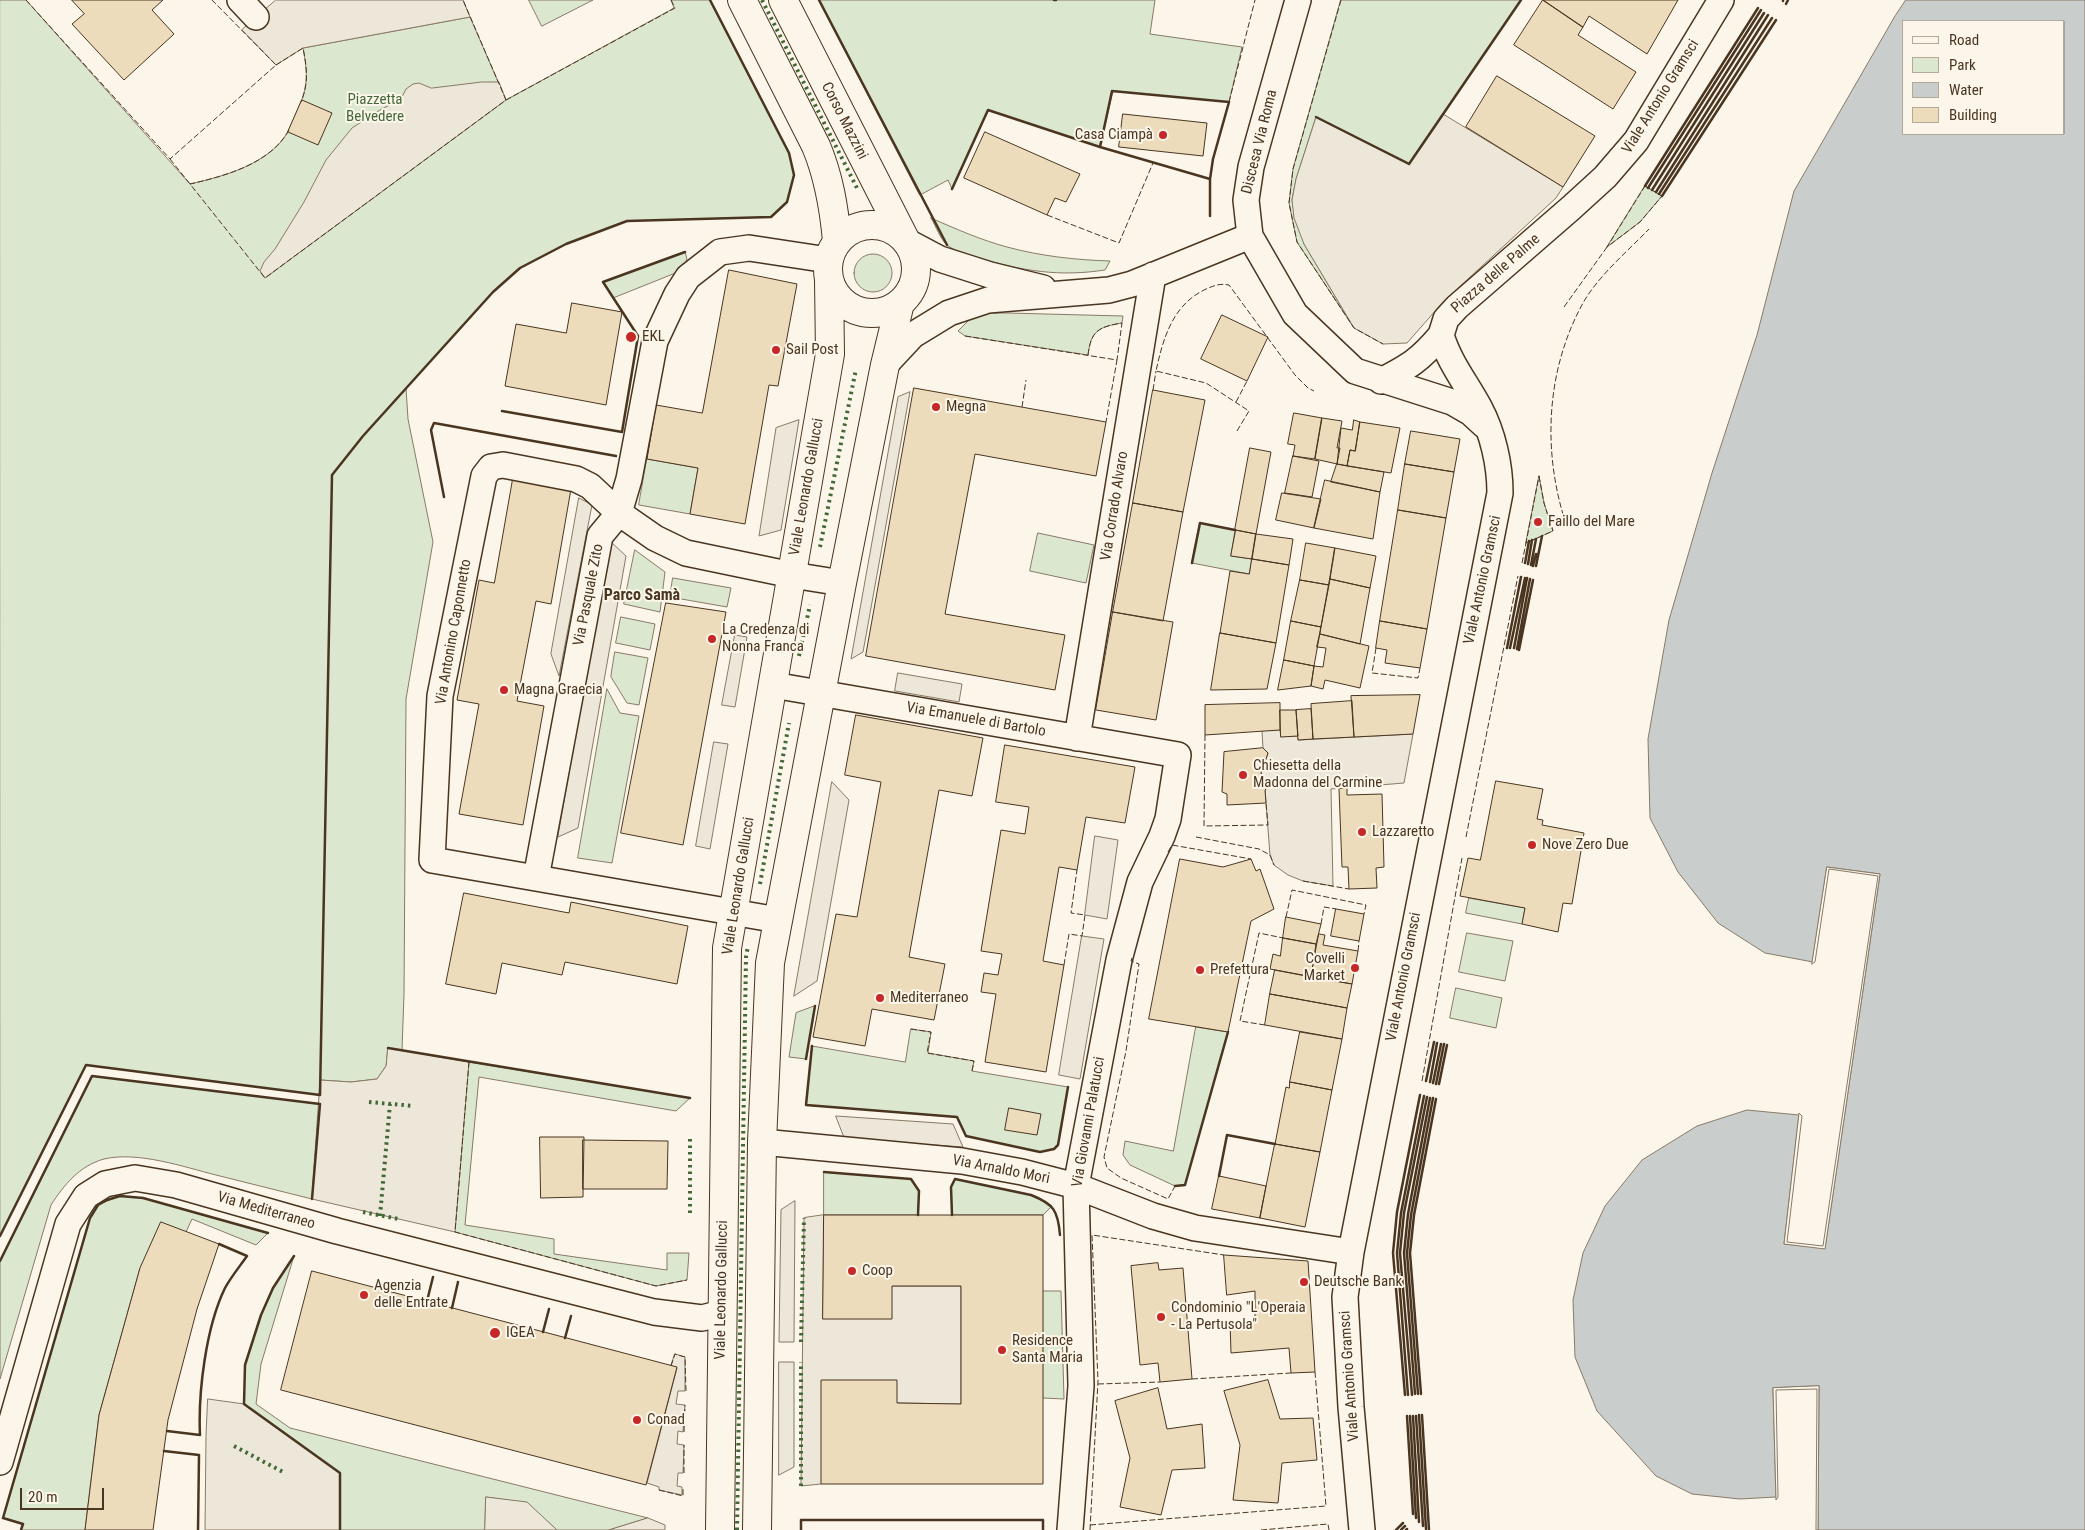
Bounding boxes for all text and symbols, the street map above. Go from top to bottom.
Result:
legend [1902,20,2065,135]
text: Road [1949,31,1979,49]
street label: Viale Antonio Gramsci [1619,37,1703,157]
text: Park [1949,56,1976,74]
street label: Corso Mazzini [817,79,871,163]
text: Water [1949,81,1983,99]
street label: Discesa Via Roma [1238,88,1282,196]
park label: Piazzetta Belvedere [346,91,404,126]
text: Building [1949,106,1997,124]
place label: Casa Ciampà [1075,126,1153,144]
marker: Casa Ciampà [1157,129,1169,141]
street label: Piazza delle Palme [1448,231,1544,317]
place label: EKL [642,328,665,346]
marker: EKL [624,330,638,344]
place label: Sail Post [786,341,838,359]
marker: Sail Post [770,344,782,356]
place label: Megna [946,398,986,416]
marker: Megna [930,401,942,413]
street label: Viale Leonardo Gallucci [786,417,828,557]
street label: Via Corrado Alvaro [1097,450,1133,562]
place label: Faillo del Mare [1548,513,1635,531]
street label: Viale Antonio Gramsci [1461,514,1505,646]
marker: Faillo del Mare [1532,516,1544,528]
street label: Via Pasquale Zito [570,542,608,648]
street label: Via Antonino Caponnetto [432,558,476,706]
district label: Parco Samà [604,586,680,606]
place label: La Credenza di Nonna Franca [722,621,810,656]
marker: La Credenza di Nonna Franca [706,633,718,645]
place label: Magna Graecia [514,681,603,699]
marker: Magna Graecia [498,684,510,696]
street label: Via Emanuele di Bartolo [905,699,1047,741]
place label: Chiesetta della Madonna del Carmine [1253,757,1382,792]
marker: Chiesetta della Madonna del Carmine [1237,769,1249,781]
street label: Viale Leonardo Gallucci [719,816,759,956]
place label: Lazzaretto [1372,823,1434,841]
marker: Lazzaretto [1356,826,1368,838]
place label: Nove Zero Due [1542,836,1628,854]
marker: Nove Zero Due [1526,839,1538,851]
street label: Viale Antonio Gramsci [1383,911,1425,1043]
place label: Covelli Market [1304,950,1345,985]
place label: Prefettura [1210,961,1269,979]
marker: Covelli Market [1349,962,1361,974]
marker: Prefettura [1194,964,1206,976]
place label: Mediterraneo [890,989,969,1007]
marker: Mediterraneo [874,992,886,1004]
street label: Via Giovanni Palatucci [1069,1055,1109,1189]
street label: Via Arnaldo Mori [951,1152,1051,1188]
street label: Via Mediterraneo [215,1188,317,1234]
street label: Viale Leonardo Gallucci [712,1220,732,1360]
place label: Coop [862,1262,893,1280]
marker: Coop [846,1265,858,1277]
place label: Deutsche Bank [1314,1273,1402,1291]
marker: Deutsche Bank [1298,1276,1310,1288]
place label: Agenzia delle Entrate [374,1277,448,1312]
marker: Agenzia delle Entrate [358,1289,370,1301]
place label: Condominio "L'Operaia - La Pertusola" [1171,1299,1306,1334]
street label: Viale Antonio Gramsci [1336,1310,1364,1442]
marker: Condominio "L'Operaia - La Pertusola" [1155,1311,1167,1323]
place label: IGEA [506,1324,535,1342]
marker: IGEA [488,1326,502,1340]
place label: Residence Santa Maria [1012,1332,1083,1367]
marker: Residence Santa Maria [996,1344,1008,1356]
place label: Conad [647,1411,685,1429]
marker: Conad [631,1414,643,1426]
scale bar [22,1478,106,1510]
text: 20 m [28,1488,58,1506]

